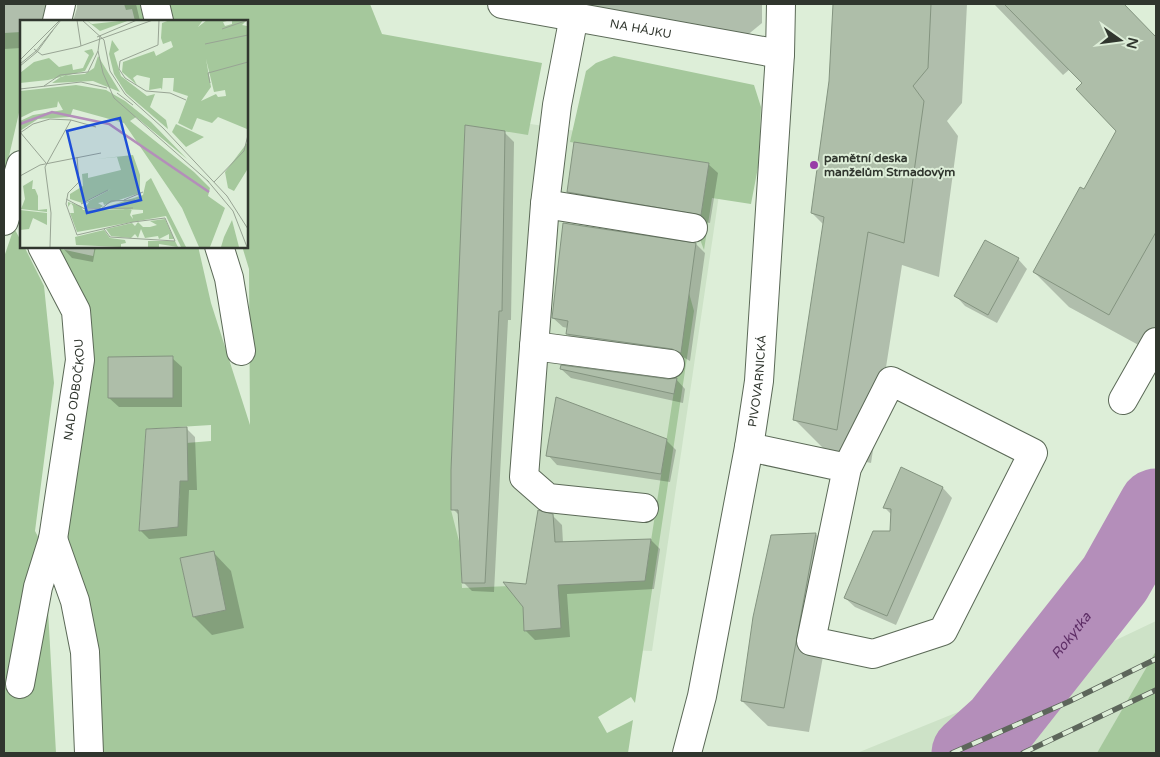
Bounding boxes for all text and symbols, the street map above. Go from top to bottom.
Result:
north arrow [1095,15,1145,65]
street label: NA HÁJKU [609,17,673,41]
inset map [20,20,248,248]
text: N [1123,36,1142,51]
place label: pamětní deska manželům Strnadovým [824,151,955,180]
marker: pamětní deska manželům Strnadovým [808,159,820,171]
street label: PIVOVARNICKÁ [745,334,769,428]
street label: NAD ODBOČKOU [61,338,87,441]
water label: Rokytka [1047,608,1095,662]

